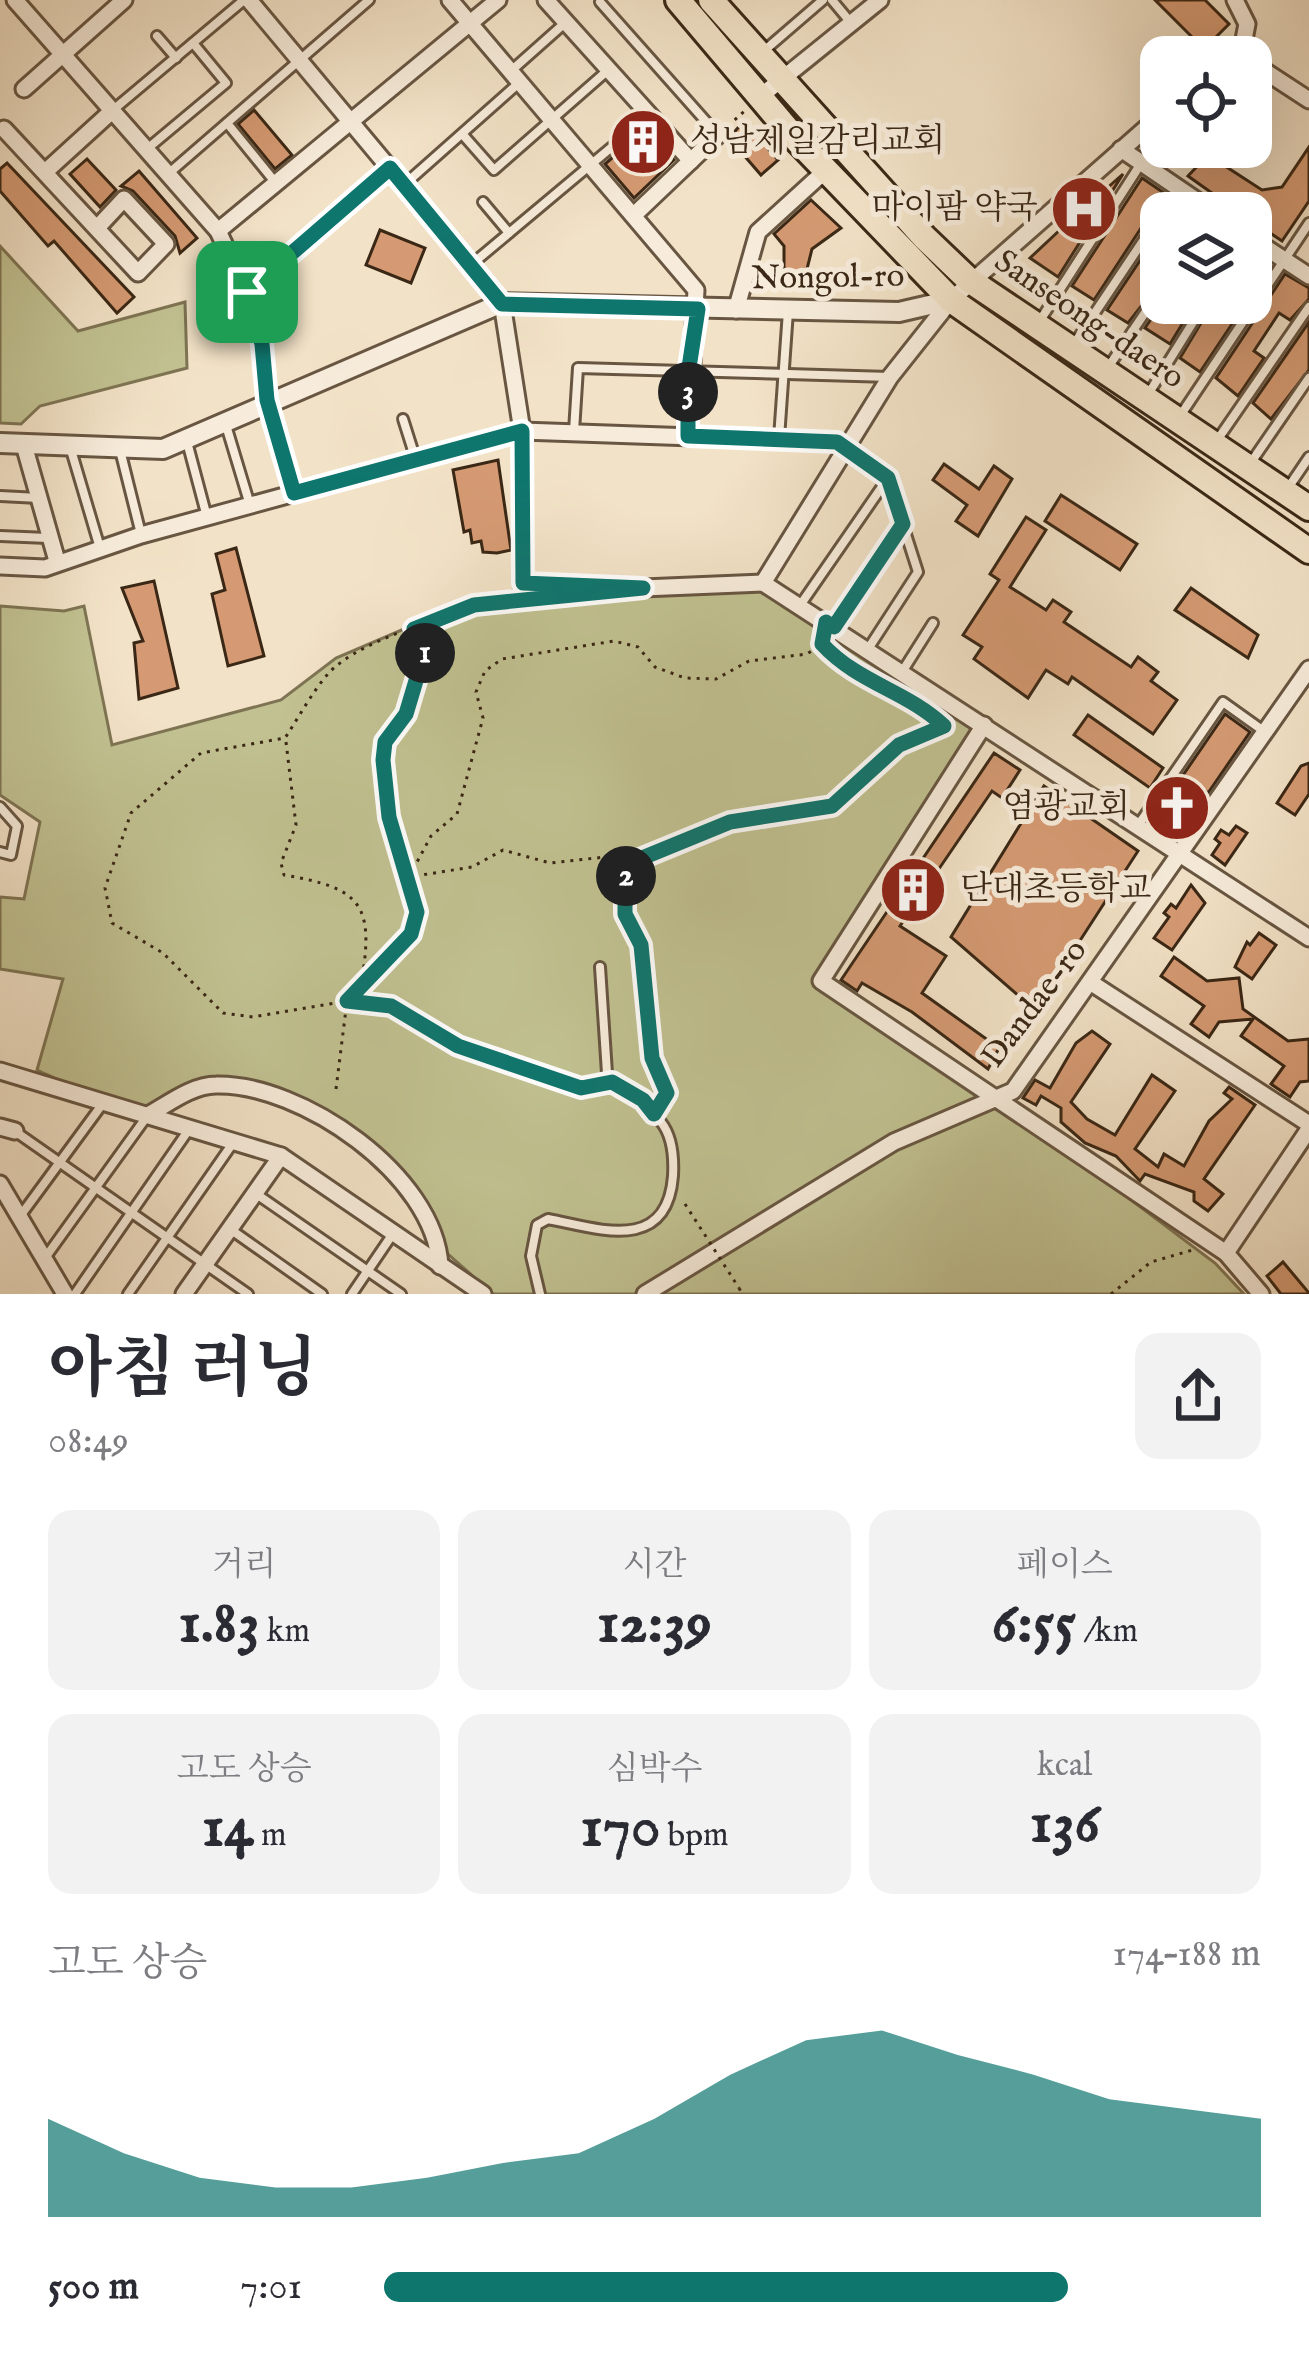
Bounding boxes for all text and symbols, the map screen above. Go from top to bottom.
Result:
map controls [1140,36,1272,324]
button: locate [1140,36,1272,168]
building icon: 성남제일감리교회 [608,107,678,177]
place label: 성남제일감리교회 [690,121,945,163]
hospital icon: 마이팜 약국 [1049,174,1119,244]
place label: 마이팜 약국 [871,188,1038,230]
button: layers [1140,192,1272,324]
pin [196,241,298,343]
street label: Sanseong-daero [986,241,1192,399]
street label: Nongol-ro [751,256,905,300]
icon: arrive [214,259,280,325]
pin: 3 [658,362,718,422]
text: 3 [682,371,694,413]
pin: 1 [395,623,455,683]
text: 1 [419,632,431,674]
church icon: 염광교회 [1142,773,1212,843]
place label: 염광교회 [1002,787,1130,829]
pin: 2 [596,846,656,906]
text: 2 [618,855,634,897]
building icon: 단대초등학교 [878,855,948,925]
place label: 단대초등학교 [960,869,1151,911]
street label: Dandae-ro [973,931,1097,1077]
text: 아침 러닝 [48,1330,317,1414]
button: share [1135,1333,1261,1459]
text: 08:49 [48,1417,129,1466]
text: 거리 [212,1545,276,1587]
text: 시간 [623,1545,686,1587]
text: 페이스 [1017,1545,1113,1587]
text: 1.83 [178,1587,260,1663]
text: 12:39 [597,1587,712,1663]
text: 6:55 [992,1587,1076,1663]
text: km [260,1611,310,1653]
text: /km [1076,1611,1138,1653]
text: kcal [1037,1745,1092,1787]
text: 고도 상승 [177,1749,312,1791]
text: 심박수 [607,1749,702,1791]
text: 136 [1030,1787,1100,1863]
text: 14 [202,1791,254,1867]
text: 170 [580,1791,660,1867]
text: m [254,1815,286,1857]
text: bpm [660,1815,729,1857]
text: 174–188 m [1112,1930,1261,1979]
text: 고도 상승 [48,1940,207,1989]
text: 500 m [48,2263,139,2312]
text: 7:01 [240,2263,302,2312]

